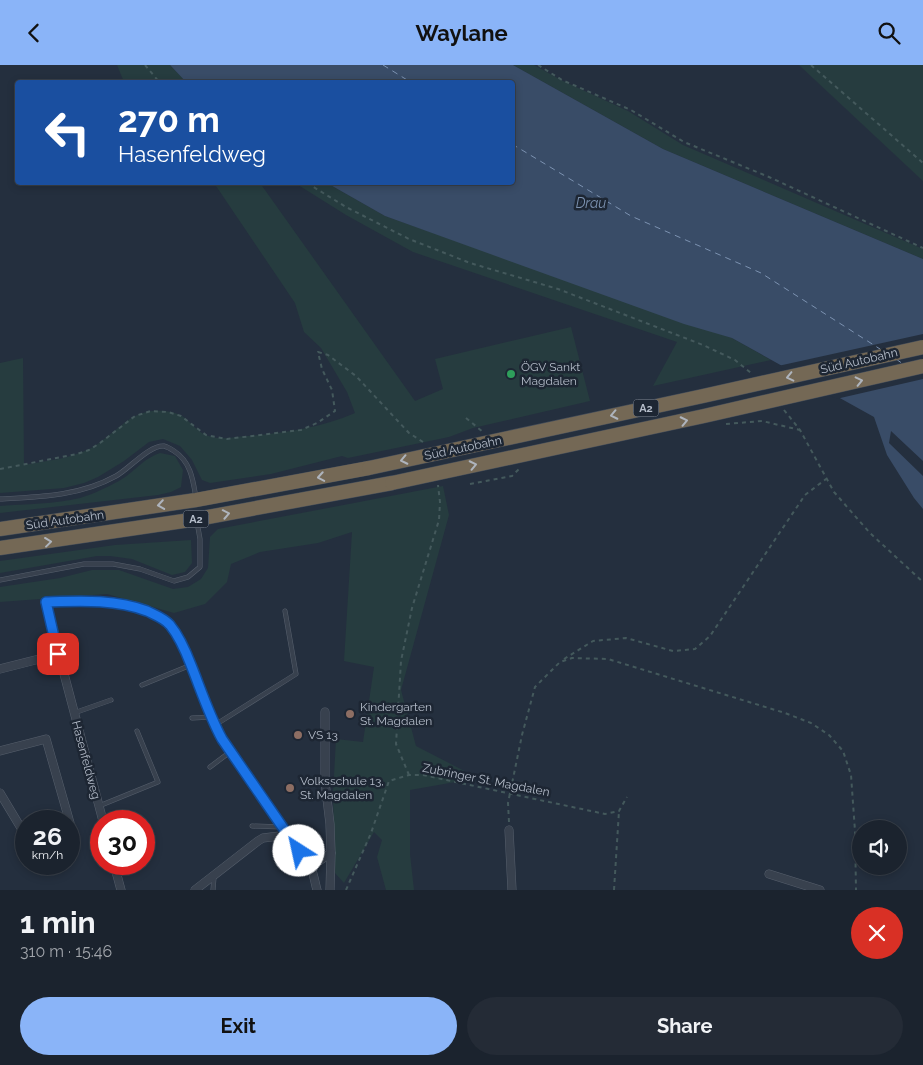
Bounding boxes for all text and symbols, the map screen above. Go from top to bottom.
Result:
icon: back [20,19,48,47]
icon: search [875,19,903,47]
text: Waylane [415,20,508,46]
text: 270 m [118,99,220,140]
icon: left [35,100,100,165]
text: Hasenfeldweg [118,141,266,167]
water label: Drau [576,195,606,211]
street label: Süd Autobahn [819,345,899,377]
place label: ÖGV Sankt Magdalen [521,360,580,388]
marker: ÖGV Sankt Magdalen [505,368,517,380]
one-way arrow [786,371,795,382]
one-way arrow [855,376,864,387]
road number: A2 [634,399,658,417]
one-way arrow [610,409,619,420]
one-way arrow [679,416,688,427]
street label: Süd Autobahn [423,433,503,463]
one-way arrow [400,454,408,465]
one-way arrow [469,461,478,471]
one-way arrow [317,471,326,481]
one-way arrow [157,500,166,510]
street label: Süd Autobahn [25,508,105,532]
one-way arrow [222,509,231,519]
road number: A2 [184,511,208,527]
one-way arrow [45,537,53,548]
pin [37,633,79,675]
icon: arrive [44,640,72,668]
place label: Kindergarten St. Magdalen [360,700,432,728]
marker: Kindergarten St. Magdalen [344,708,356,720]
street label: Hasenfeldweg [69,719,103,801]
place label: VS 13 [308,728,338,742]
marker: VS 13 [292,729,304,741]
street label: Zubringer St. Magdalen [421,761,551,799]
place label: Volksschule 13, St. Magdalen [300,774,384,802]
marker: Volksschule 13, St. Magdalen [284,782,296,794]
speed limit sign: 30 [90,810,155,875]
map controls [852,820,907,875]
button: sound [852,820,907,875]
text: 26 [33,821,62,851]
position arrow [272,824,324,876]
text: km/h [32,848,63,862]
text: 1 min [20,905,96,940]
button: close [851,907,903,959]
text: 310 m · 15:46 [20,942,112,961]
button: Exit [20,997,457,1055]
button: Share [467,997,903,1055]

